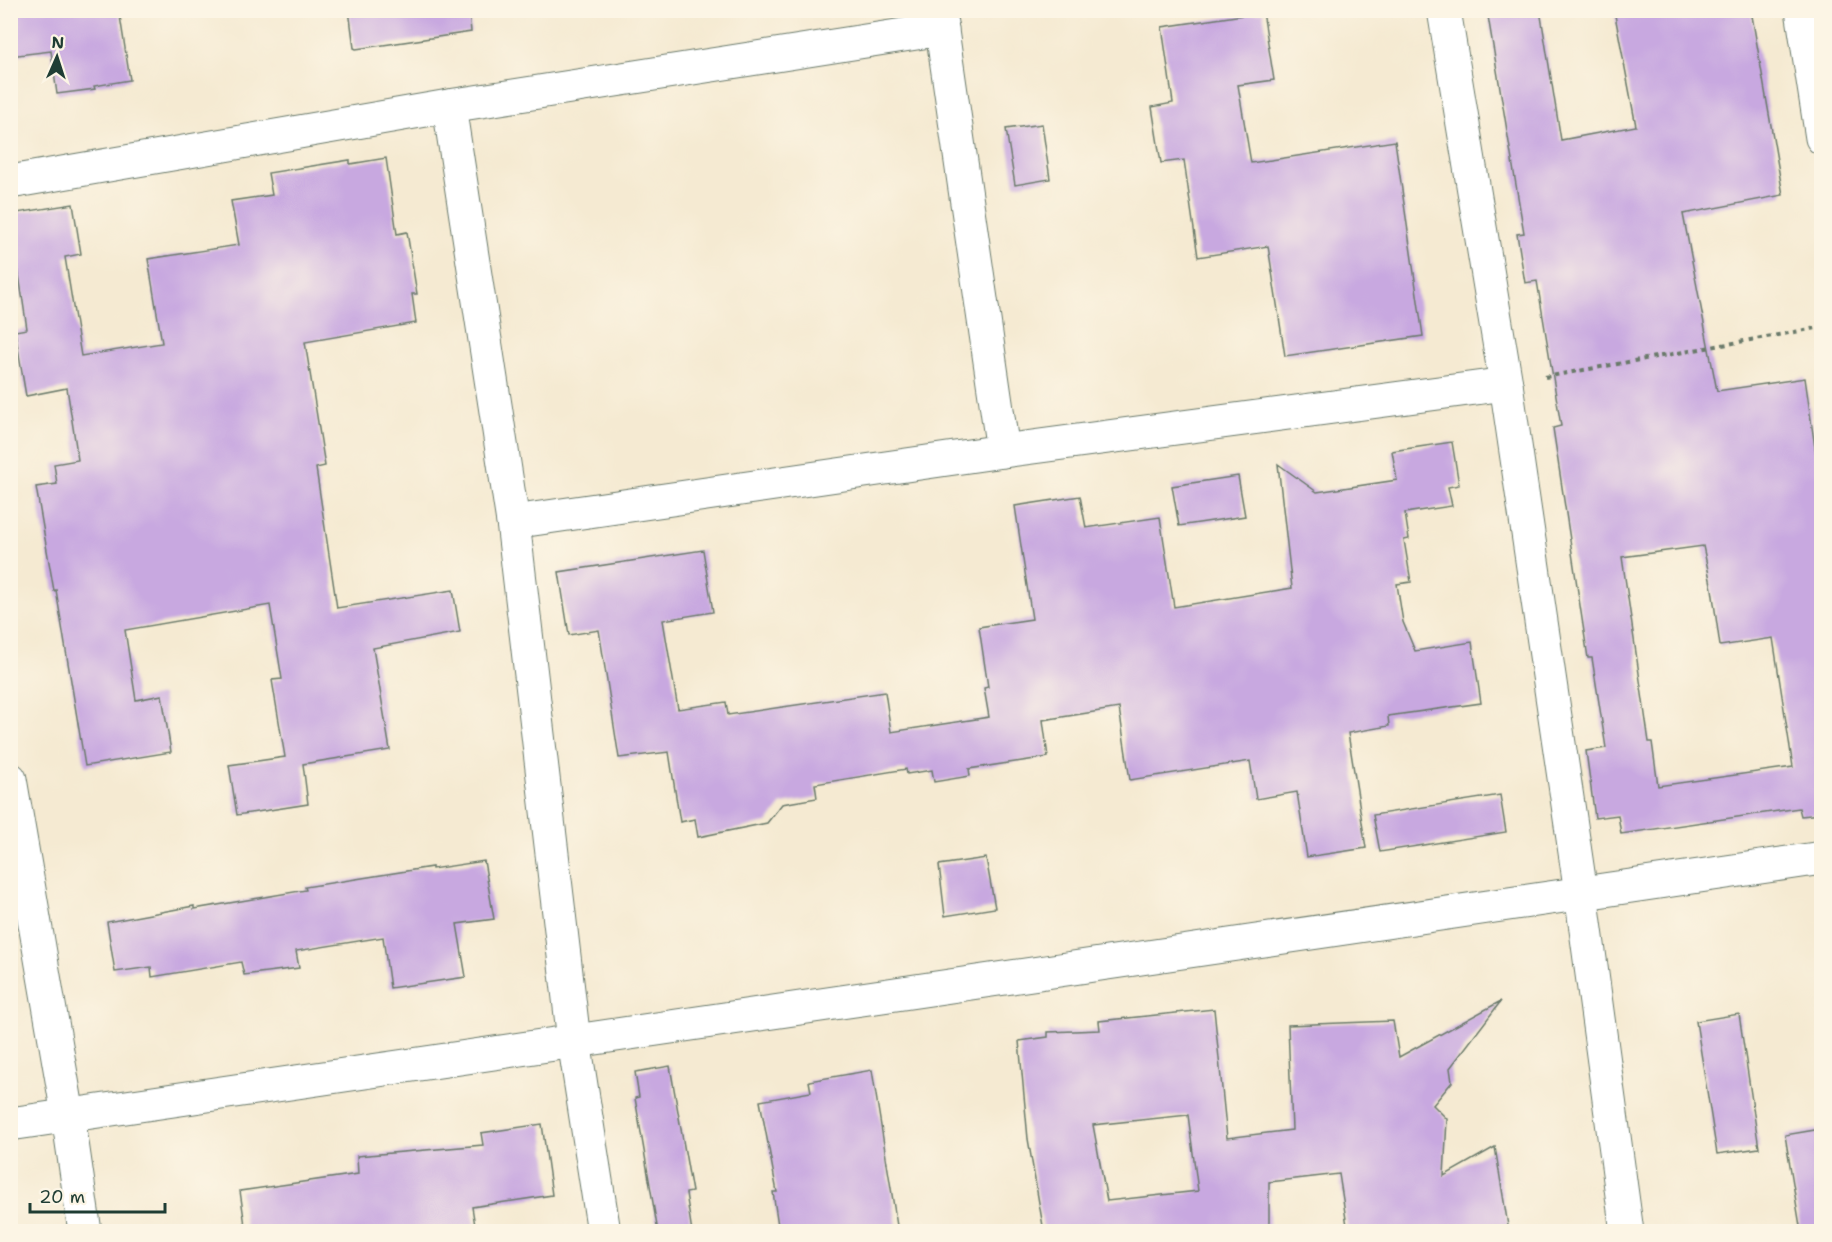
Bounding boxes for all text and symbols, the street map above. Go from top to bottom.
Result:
north arrow [27,27,87,87]
text: N [51,32,65,53]
scale bar [30,1176,165,1214]
text: 20 m [39,1185,85,1209]

